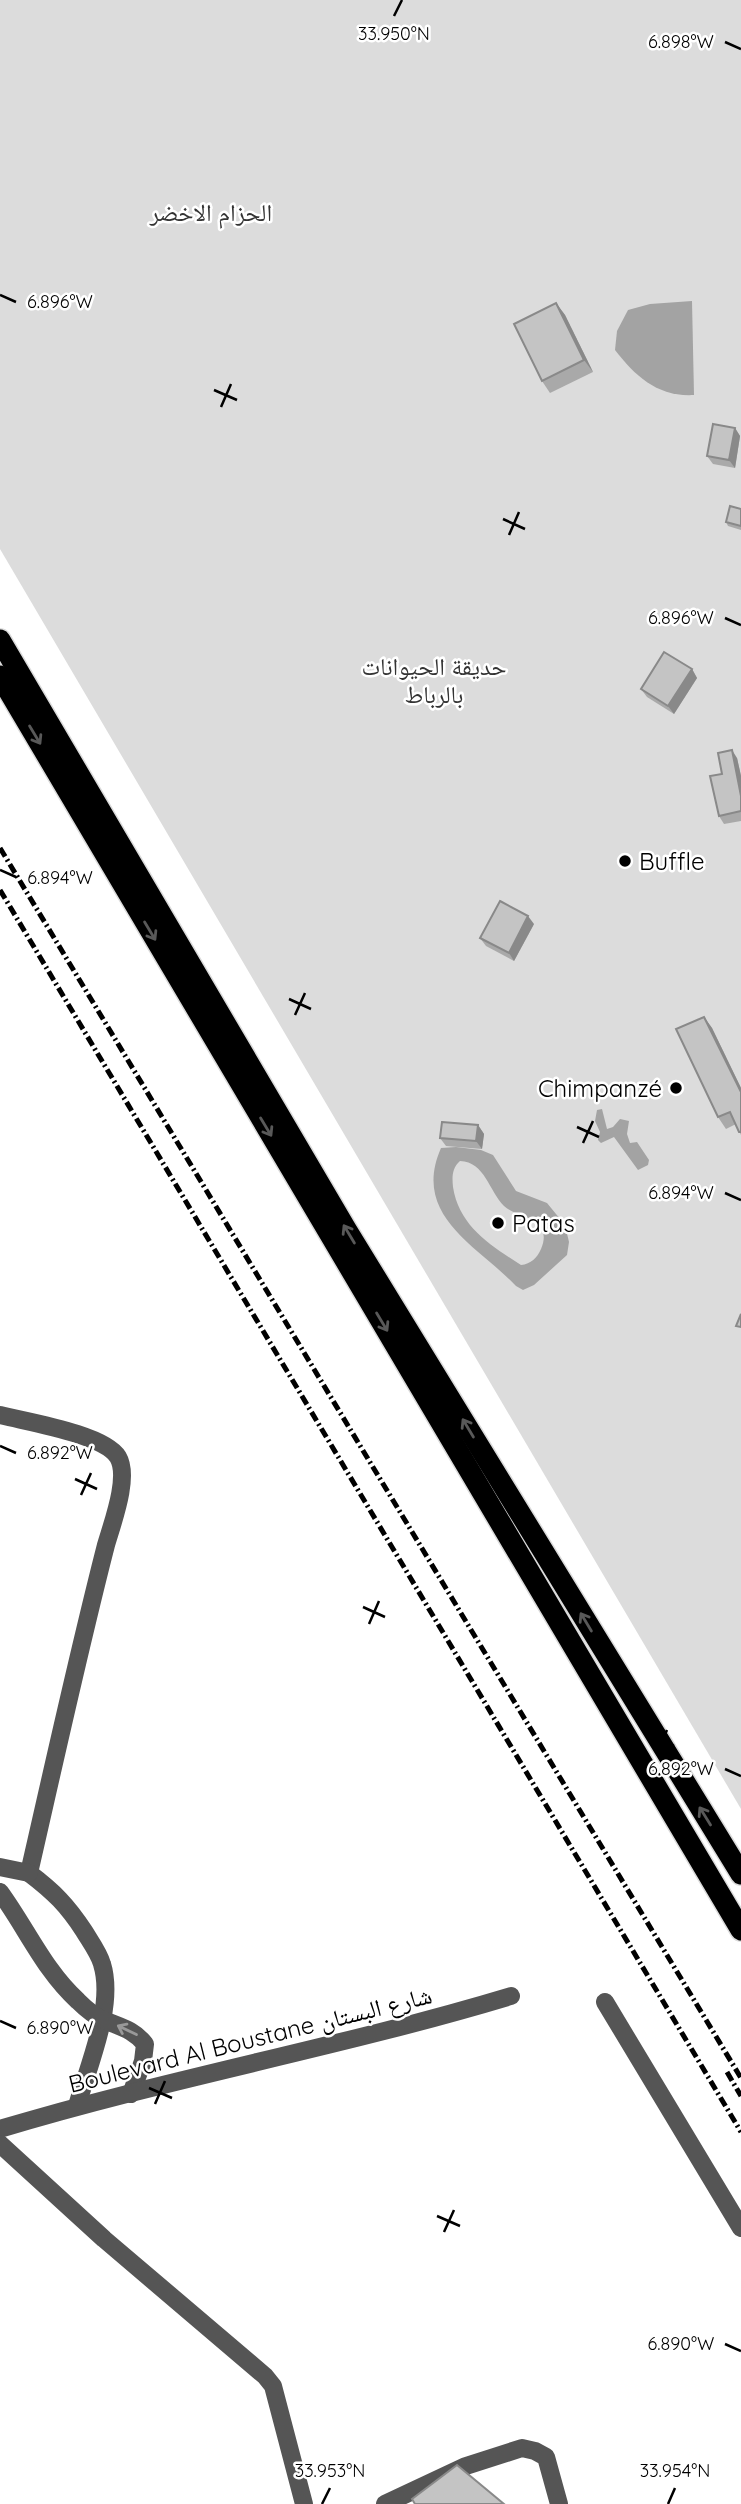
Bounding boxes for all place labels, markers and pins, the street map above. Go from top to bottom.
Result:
place label: Buffle [639,846,705,876]
marker: Buffle [617,853,633,869]
place label: Chimpanzé [538,1073,662,1103]
marker: Chimpanzé [668,1080,684,1096]
place label: Patas [512,1208,575,1238]
marker: Patas [490,1215,506,1231]

